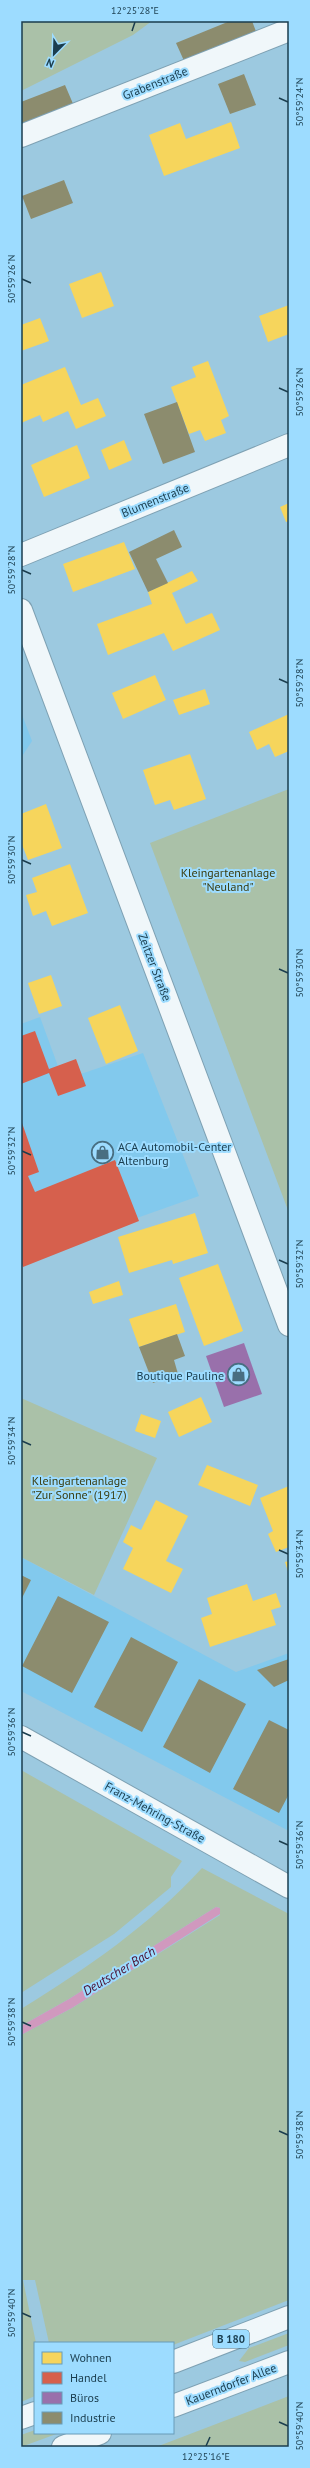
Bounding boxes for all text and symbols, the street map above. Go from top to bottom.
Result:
text: 12°25'28"E [111,4,159,17]
north arrow [34,34,74,74]
text: N [44,55,56,71]
street label: Grabenstraße [120,63,190,103]
text: 50°59'24"N [293,77,306,127]
text: 50°59'26"N [5,254,18,304]
text: 50°59'26"N [293,367,306,417]
street label: Blumenstraße [119,480,191,520]
text: 50°59'28"N [5,545,18,595]
text: 50°59'28"N [293,658,306,708]
text: 50°59'30"N [5,835,18,885]
park label: Kleingartenanlage "Neuland" [181,865,275,894]
street label: Zeitzer Straße [135,931,175,1003]
text: 50°59'30"N [293,948,306,998]
text: 50°59'32"N [5,1126,18,1176]
place label: ACA Automobil-Center Altenburg [118,1139,231,1168]
shop icon: ACA Automobil-Center Altenburg [89,1140,115,1166]
text: 50°59'32"N [293,1239,306,1289]
shop icon: Boutique Pauline [226,1362,252,1388]
place label: Boutique Pauline [137,1368,224,1383]
text: 50°59'34"N [5,1416,18,1466]
park label: Kleingartenanlage "Zur Sonne" (1917) [31,1473,127,1502]
text: 50°59'34"N [293,1529,306,1579]
text: 50°59'36"N [5,1707,18,1757]
street label: Franz-Mehring-Straße [102,1778,208,1846]
text: 50°59'36"N [293,1820,306,1870]
water label: Deutscher Bach [79,1943,159,1999]
text: 50°59'38"N [5,1997,18,2047]
text: 50°59'38"N [293,2110,306,2160]
text: 50°59'40"N [5,2288,18,2338]
road number: B 180 [213,2330,249,2348]
legend [34,2342,174,2434]
text: Wohnen [70,2350,112,2365]
street label: Kauerndorfer Allee [184,2360,278,2408]
text: Handel [70,2370,107,2385]
text: Büros [70,2390,99,2405]
text: 50°59'40"N [293,2401,306,2451]
text: Industrie [70,2410,116,2425]
text: 12°25'16"E [182,2450,230,2463]

